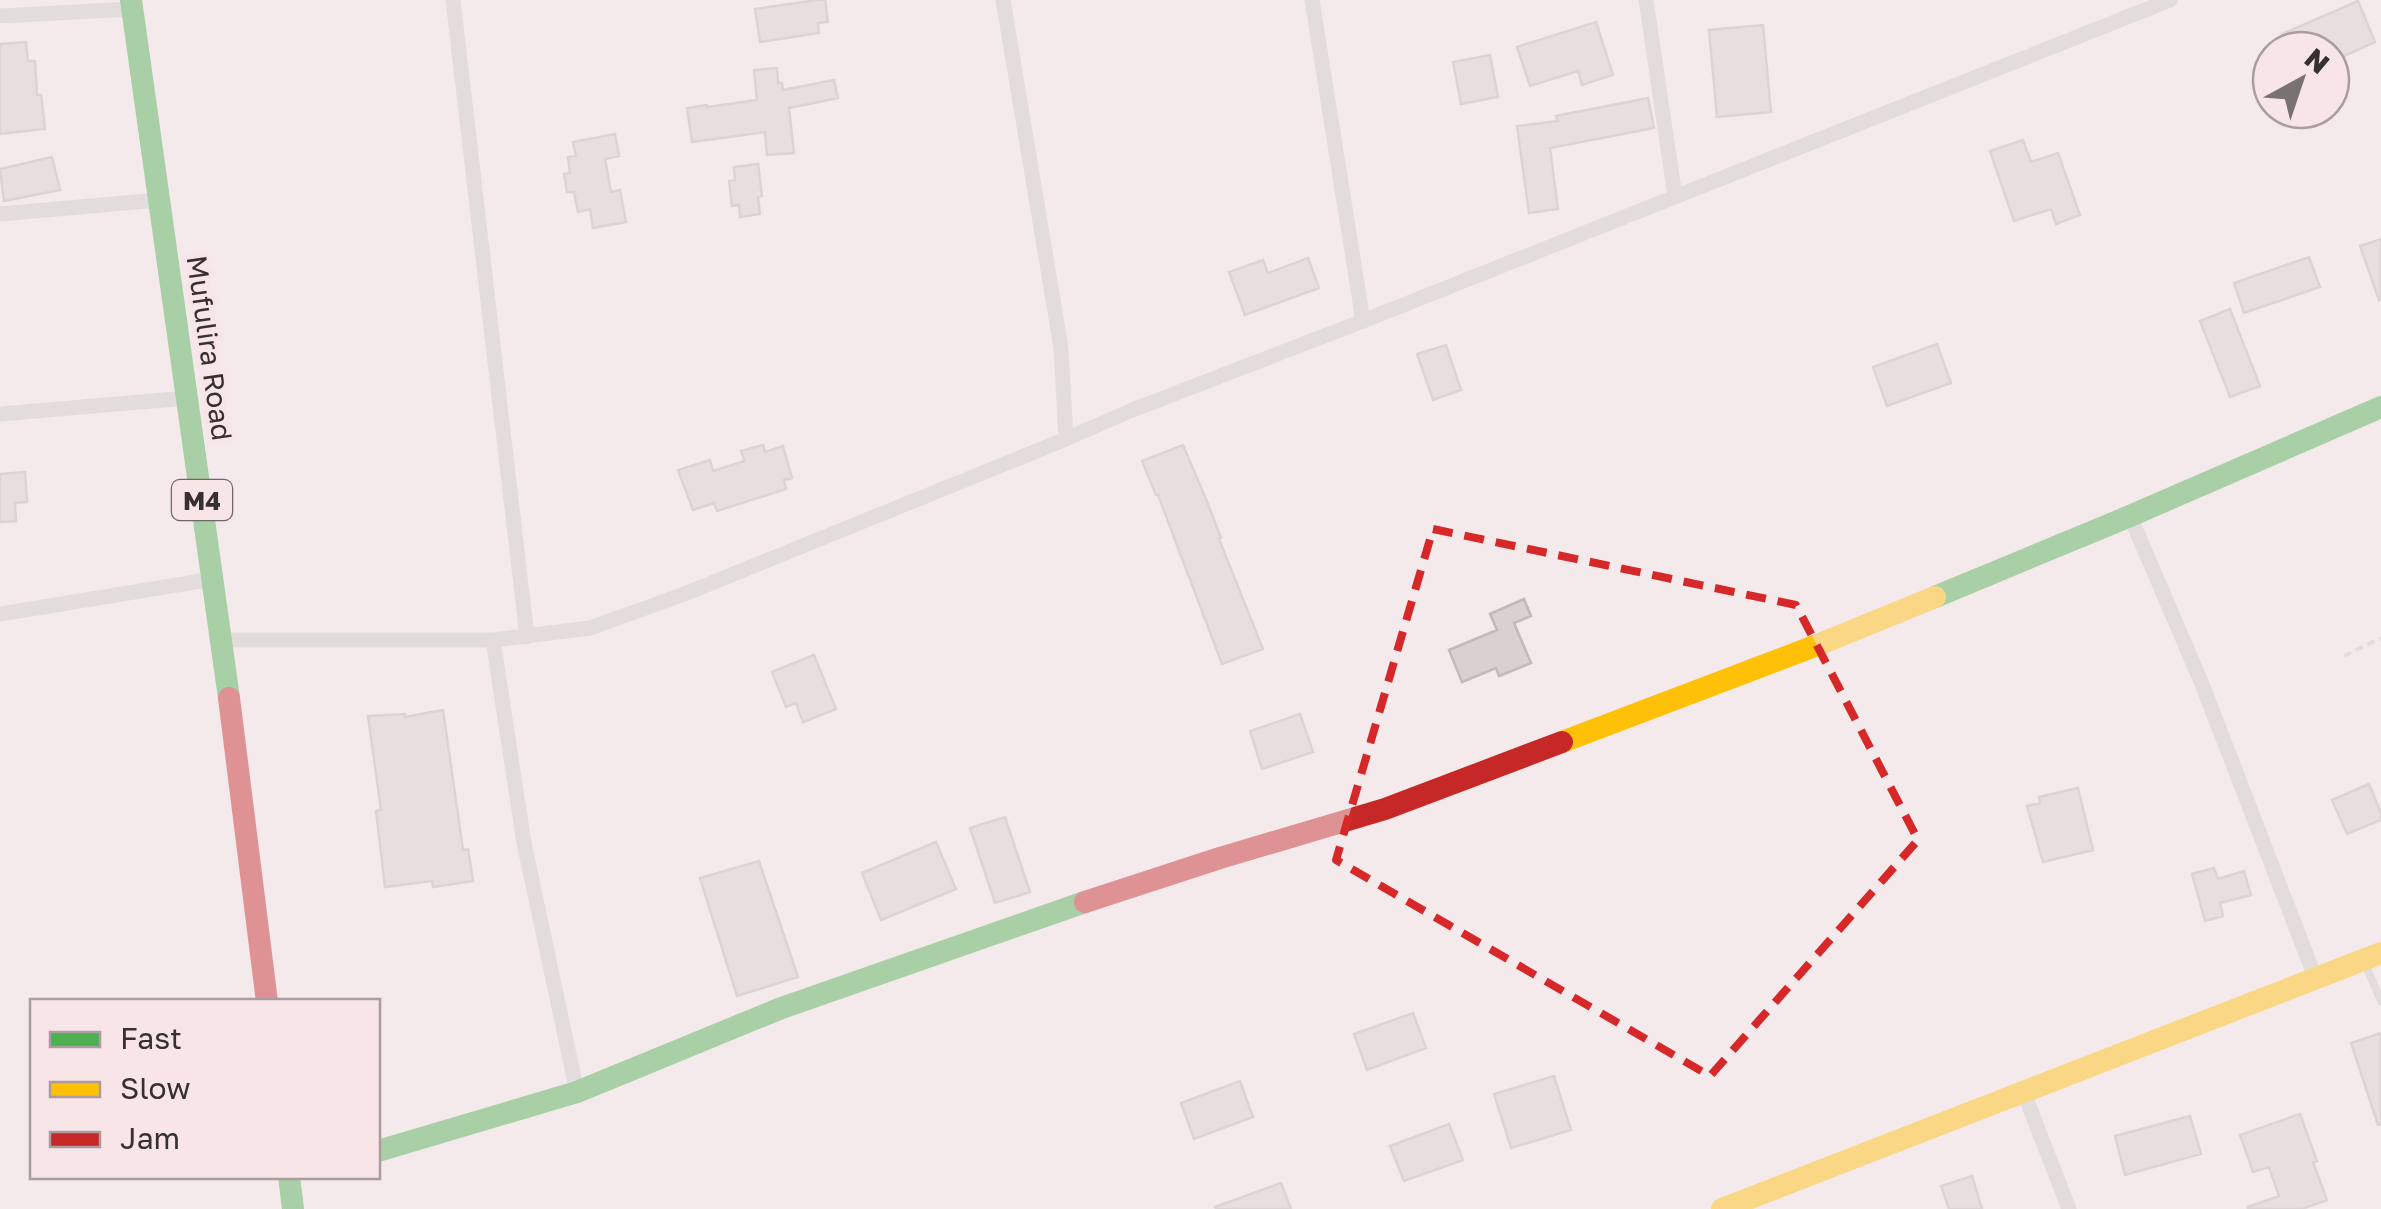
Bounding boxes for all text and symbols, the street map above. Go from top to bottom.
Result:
north arrow [2251,30,2351,130]
text: N [2299,41,2336,80]
street label: Mufulira Road [181,253,239,443]
road number: M4 [172,480,232,520]
legend [30,999,380,1179]
text: Fast [120,1020,182,1056]
text: Slow [120,1070,191,1106]
text: Jam [120,1120,180,1156]

